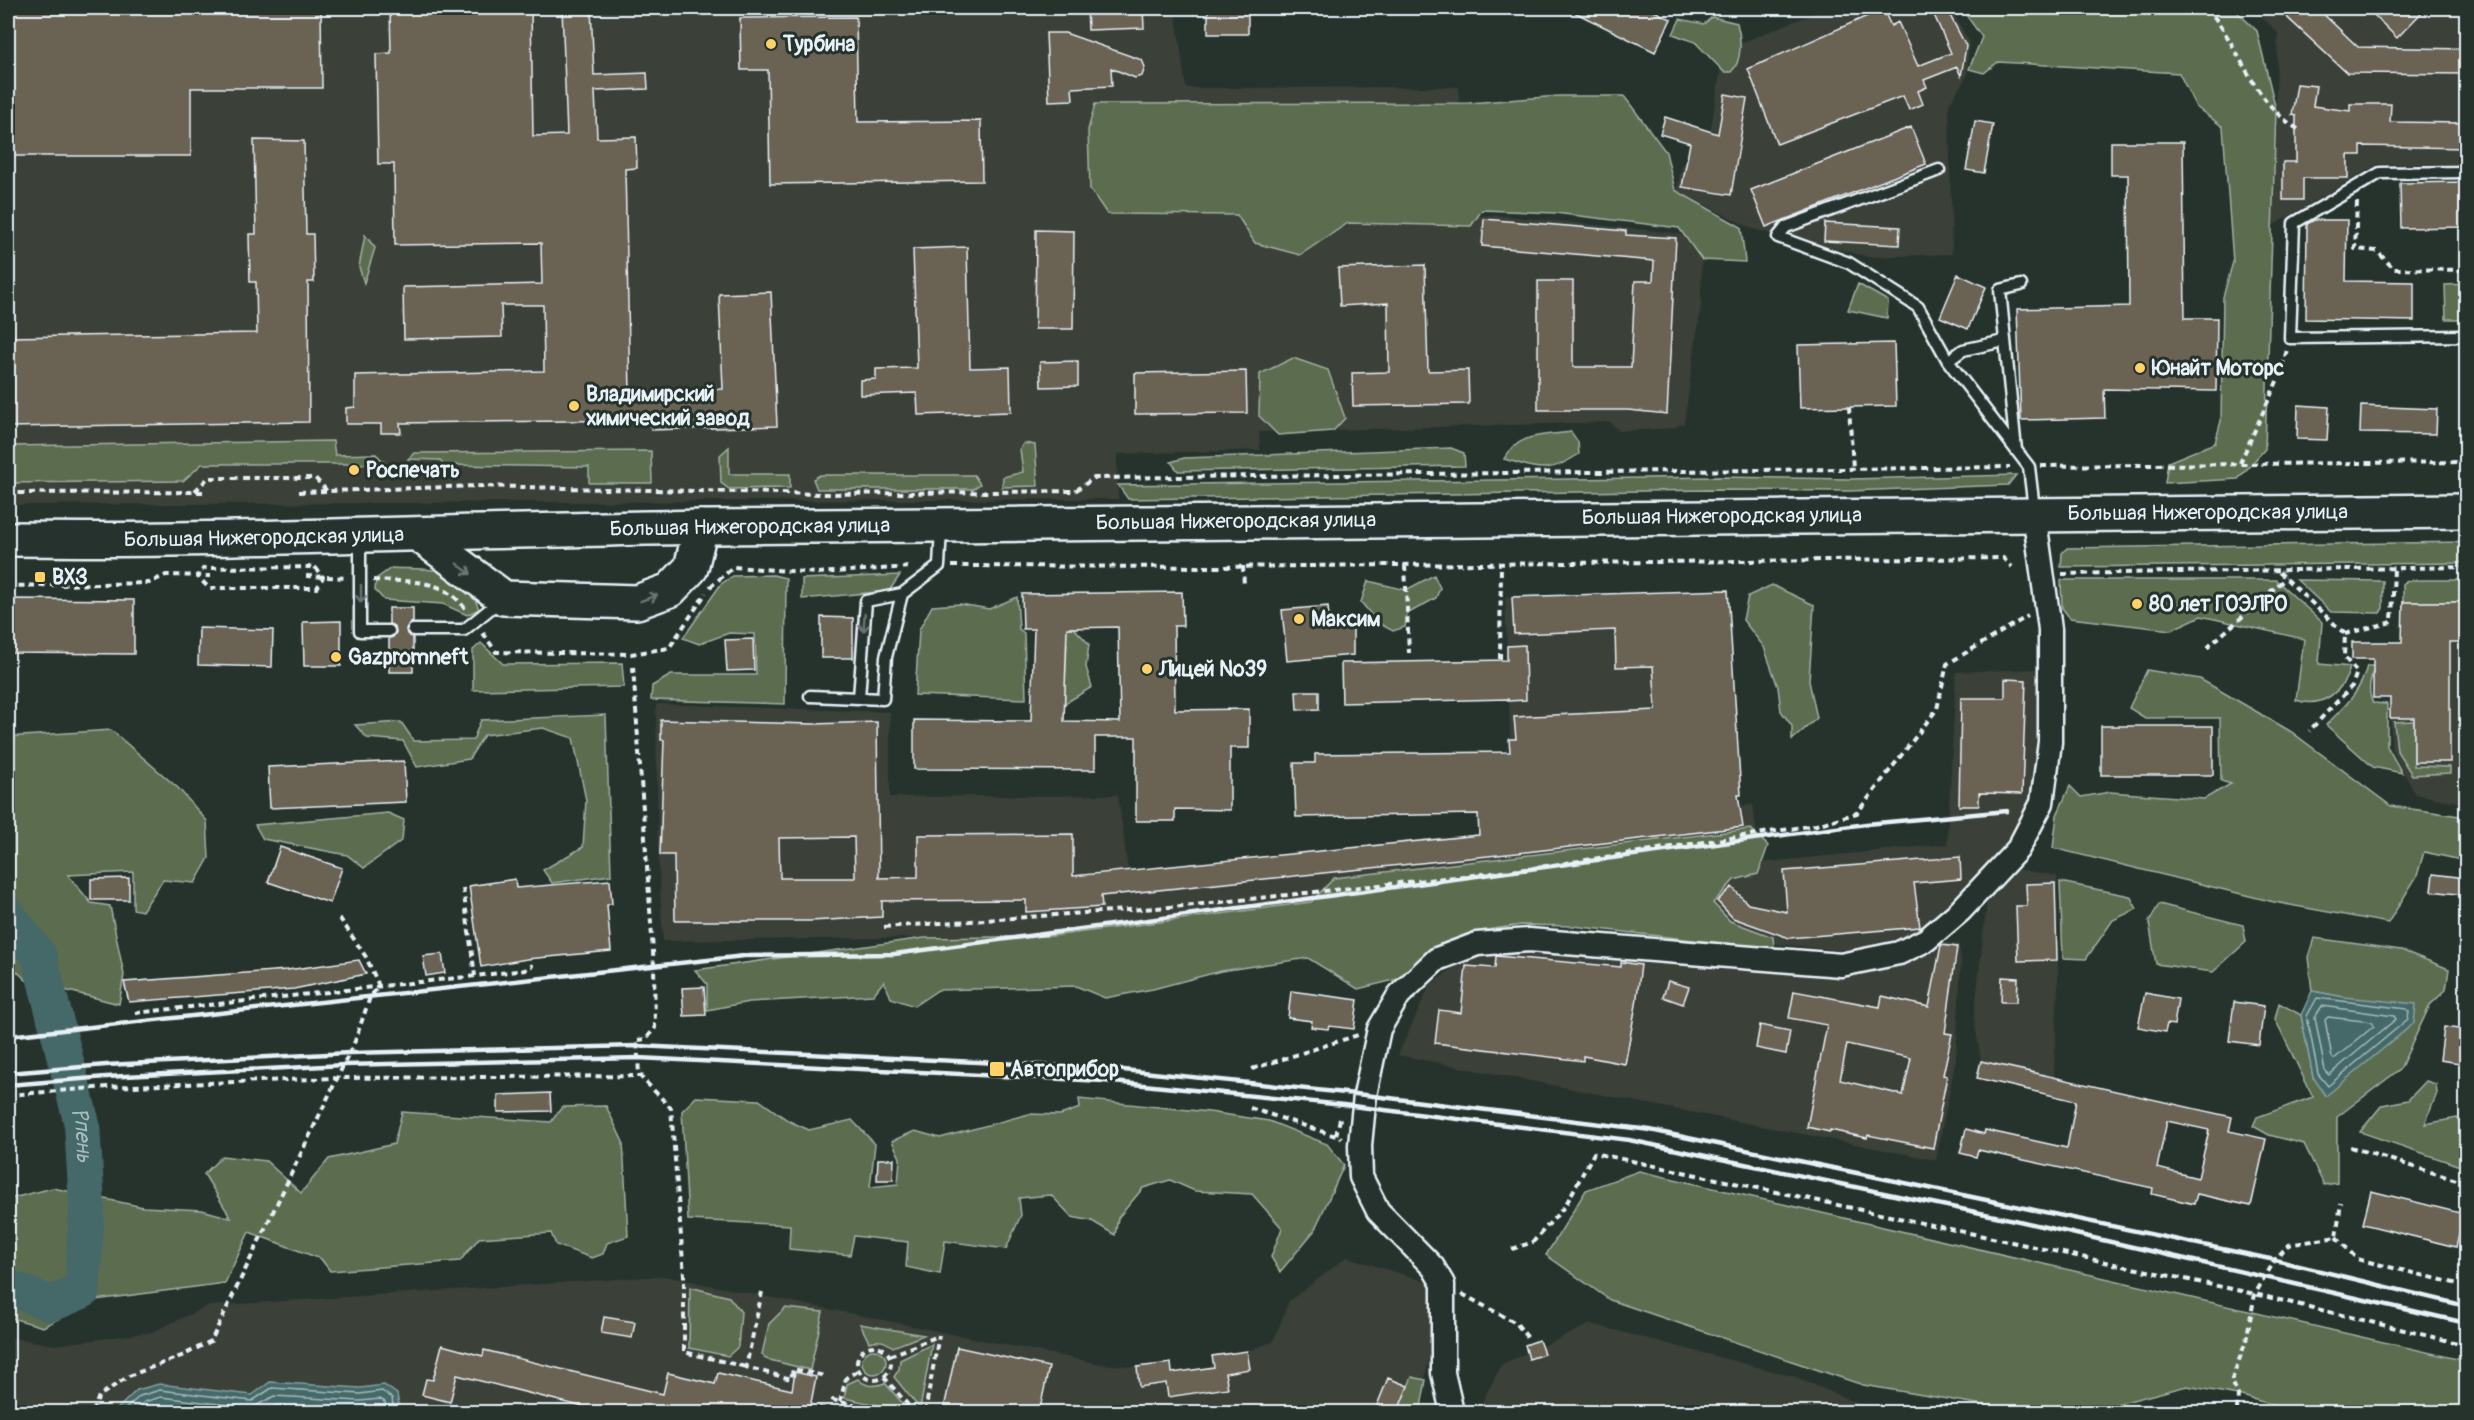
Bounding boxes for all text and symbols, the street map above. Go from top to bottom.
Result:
place label: Турбина [782,31,855,58]
marker: Турбина [764,37,778,51]
place label: Юнайт Моторс [2151,355,2285,382]
marker: Юнайт Моторс [2133,361,2147,375]
place label: Владимирский химический завод [585,381,750,432]
marker: Владимирский химический завод [567,399,581,413]
place label: Роспечать [366,457,460,484]
marker: Роспечать [347,463,361,477]
street label: Большая Нижегородская улица [2067,498,2348,527]
street label: Большая Нижегородская улица [1581,501,1862,531]
street label: Большая Нижегородская улица [1095,506,1376,536]
street label: Большая Нижегородская улица [609,511,890,542]
street label: Большая Нижегородская улица [124,521,405,553]
one-way arrow [456,563,472,575]
place label: ВХЗ [52,564,88,591]
marker: ВХЗ [33,570,47,584]
one-way arrow [355,583,366,603]
place label: 80 лет ГОЭЛРО [2149,591,2287,618]
one-way arrow [639,592,658,603]
marker: 80 лет ГОЭЛРО [2130,597,2144,611]
place label: Максим [1311,606,1381,633]
marker: Максим [1292,612,1306,626]
one-way arrow [859,613,870,633]
place label: Gazpromneft [348,644,469,671]
marker: Gazpromneft [329,650,343,664]
place label: Лицей №39 [1158,656,1267,683]
marker: Лицей №39 [1140,662,1154,676]
place label: Автоприбор [1010,1056,1119,1083]
marker: Автоприбор [988,1060,1006,1078]
water label: Рпень [65,1105,98,1164]

